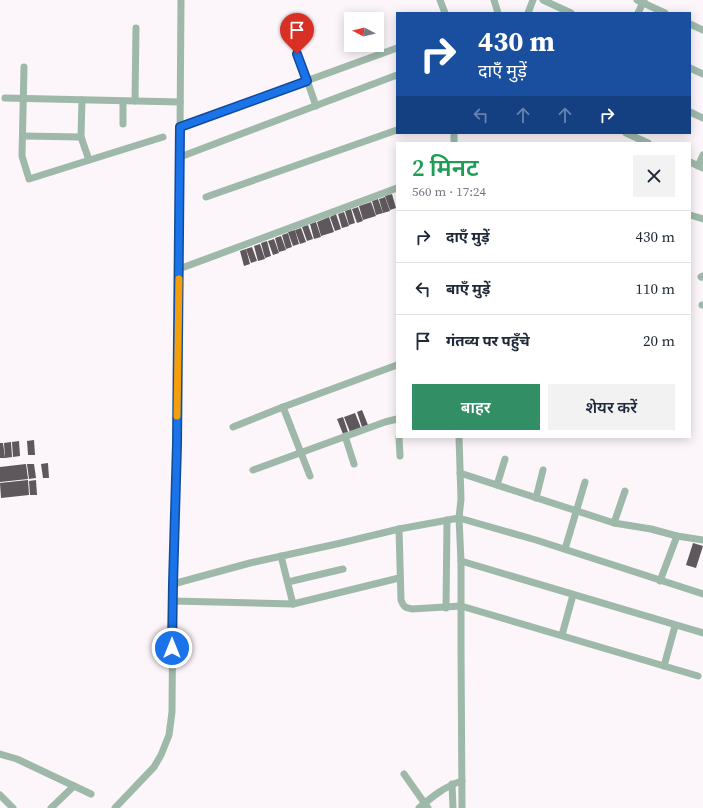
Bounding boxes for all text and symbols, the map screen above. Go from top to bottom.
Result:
north arrow [344,12,384,52]
map controls [344,12,384,52]
pin [280,13,314,54]
icon: arrive [286,19,308,41]
text: 430 m [478,22,555,60]
icon: right [412,28,464,80]
text: दाएँ मुड़ें [478,58,527,83]
icon: left [470,104,492,126]
icon: ahead [512,104,534,126]
icon: ahead [554,104,576,126]
icon: right [596,104,618,126]
text: 2 मिनट [412,151,479,184]
button: close [633,155,675,197]
text: 560 m · 17:24 [412,183,486,200]
icon: right [412,226,434,248]
text: दाएँ मुड़ें [446,226,490,247]
text: 430 m [635,226,675,247]
icon: left [412,278,434,300]
text: बाएँ मुड़ें [446,278,490,299]
text: 110 m [635,278,675,299]
icon: arrive [412,330,434,352]
text: गंतव्य पर पहुँचे [446,330,530,351]
text: 20 m [643,330,675,351]
button: बाहर [412,384,540,430]
button: शेयर करें [548,384,675,430]
position arrow [151,627,193,669]

